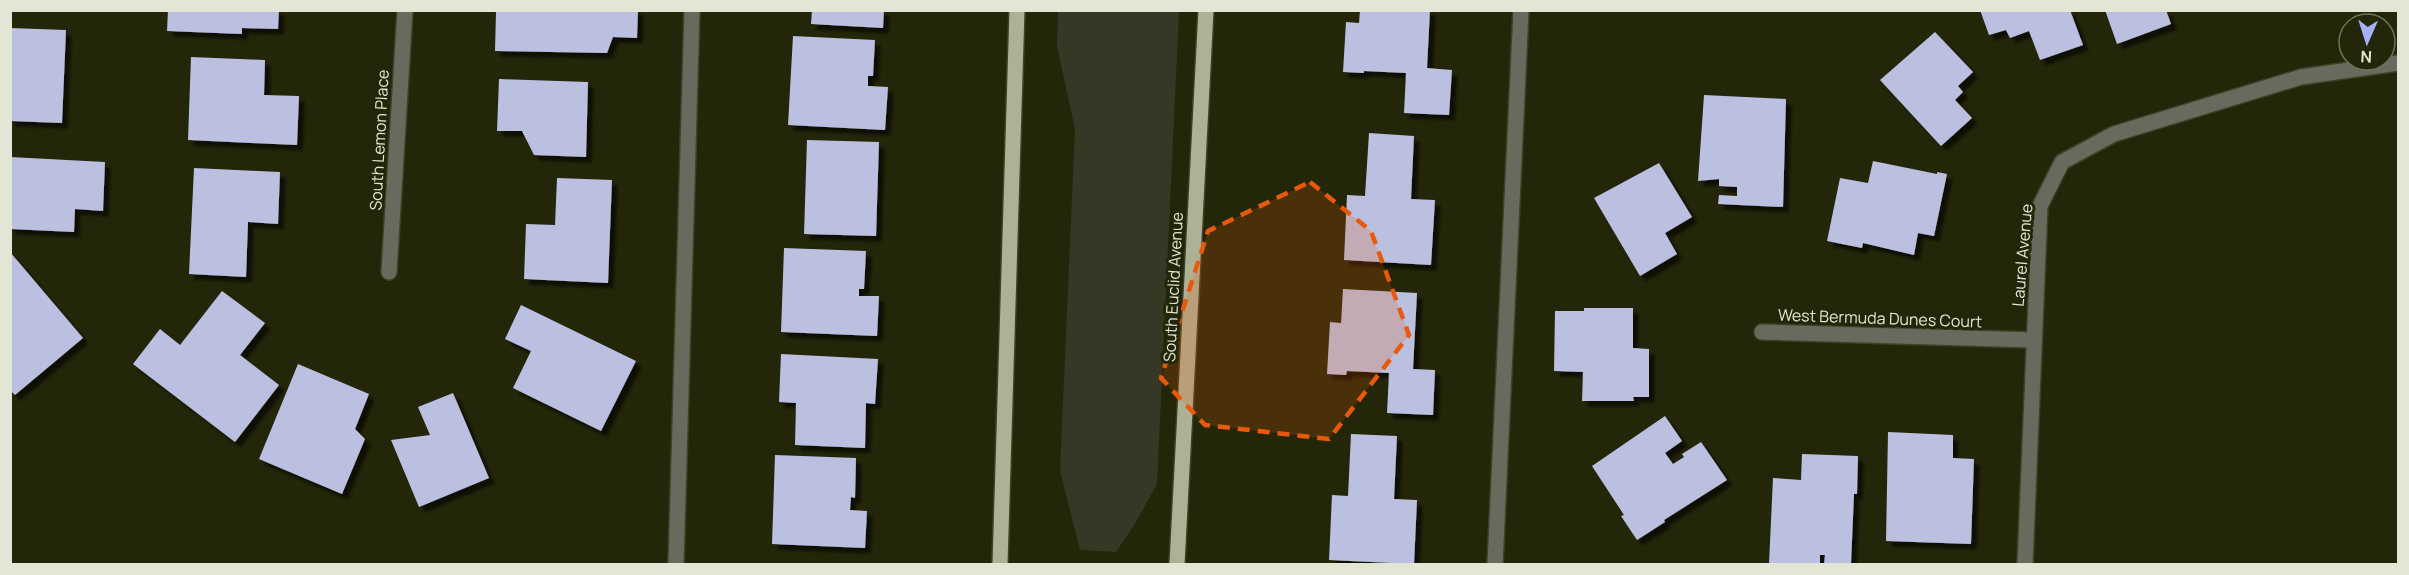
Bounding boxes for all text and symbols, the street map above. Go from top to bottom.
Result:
north arrow [2337,12,2397,72]
text: N [2360,46,2373,68]
street label: South Lemon Place [364,69,394,211]
street label: Laurel Avenue [2007,203,2037,307]
street label: South Euclid Avenue [1158,211,1188,363]
street label: West Bermuda Dunes Court [1778,303,1982,333]

